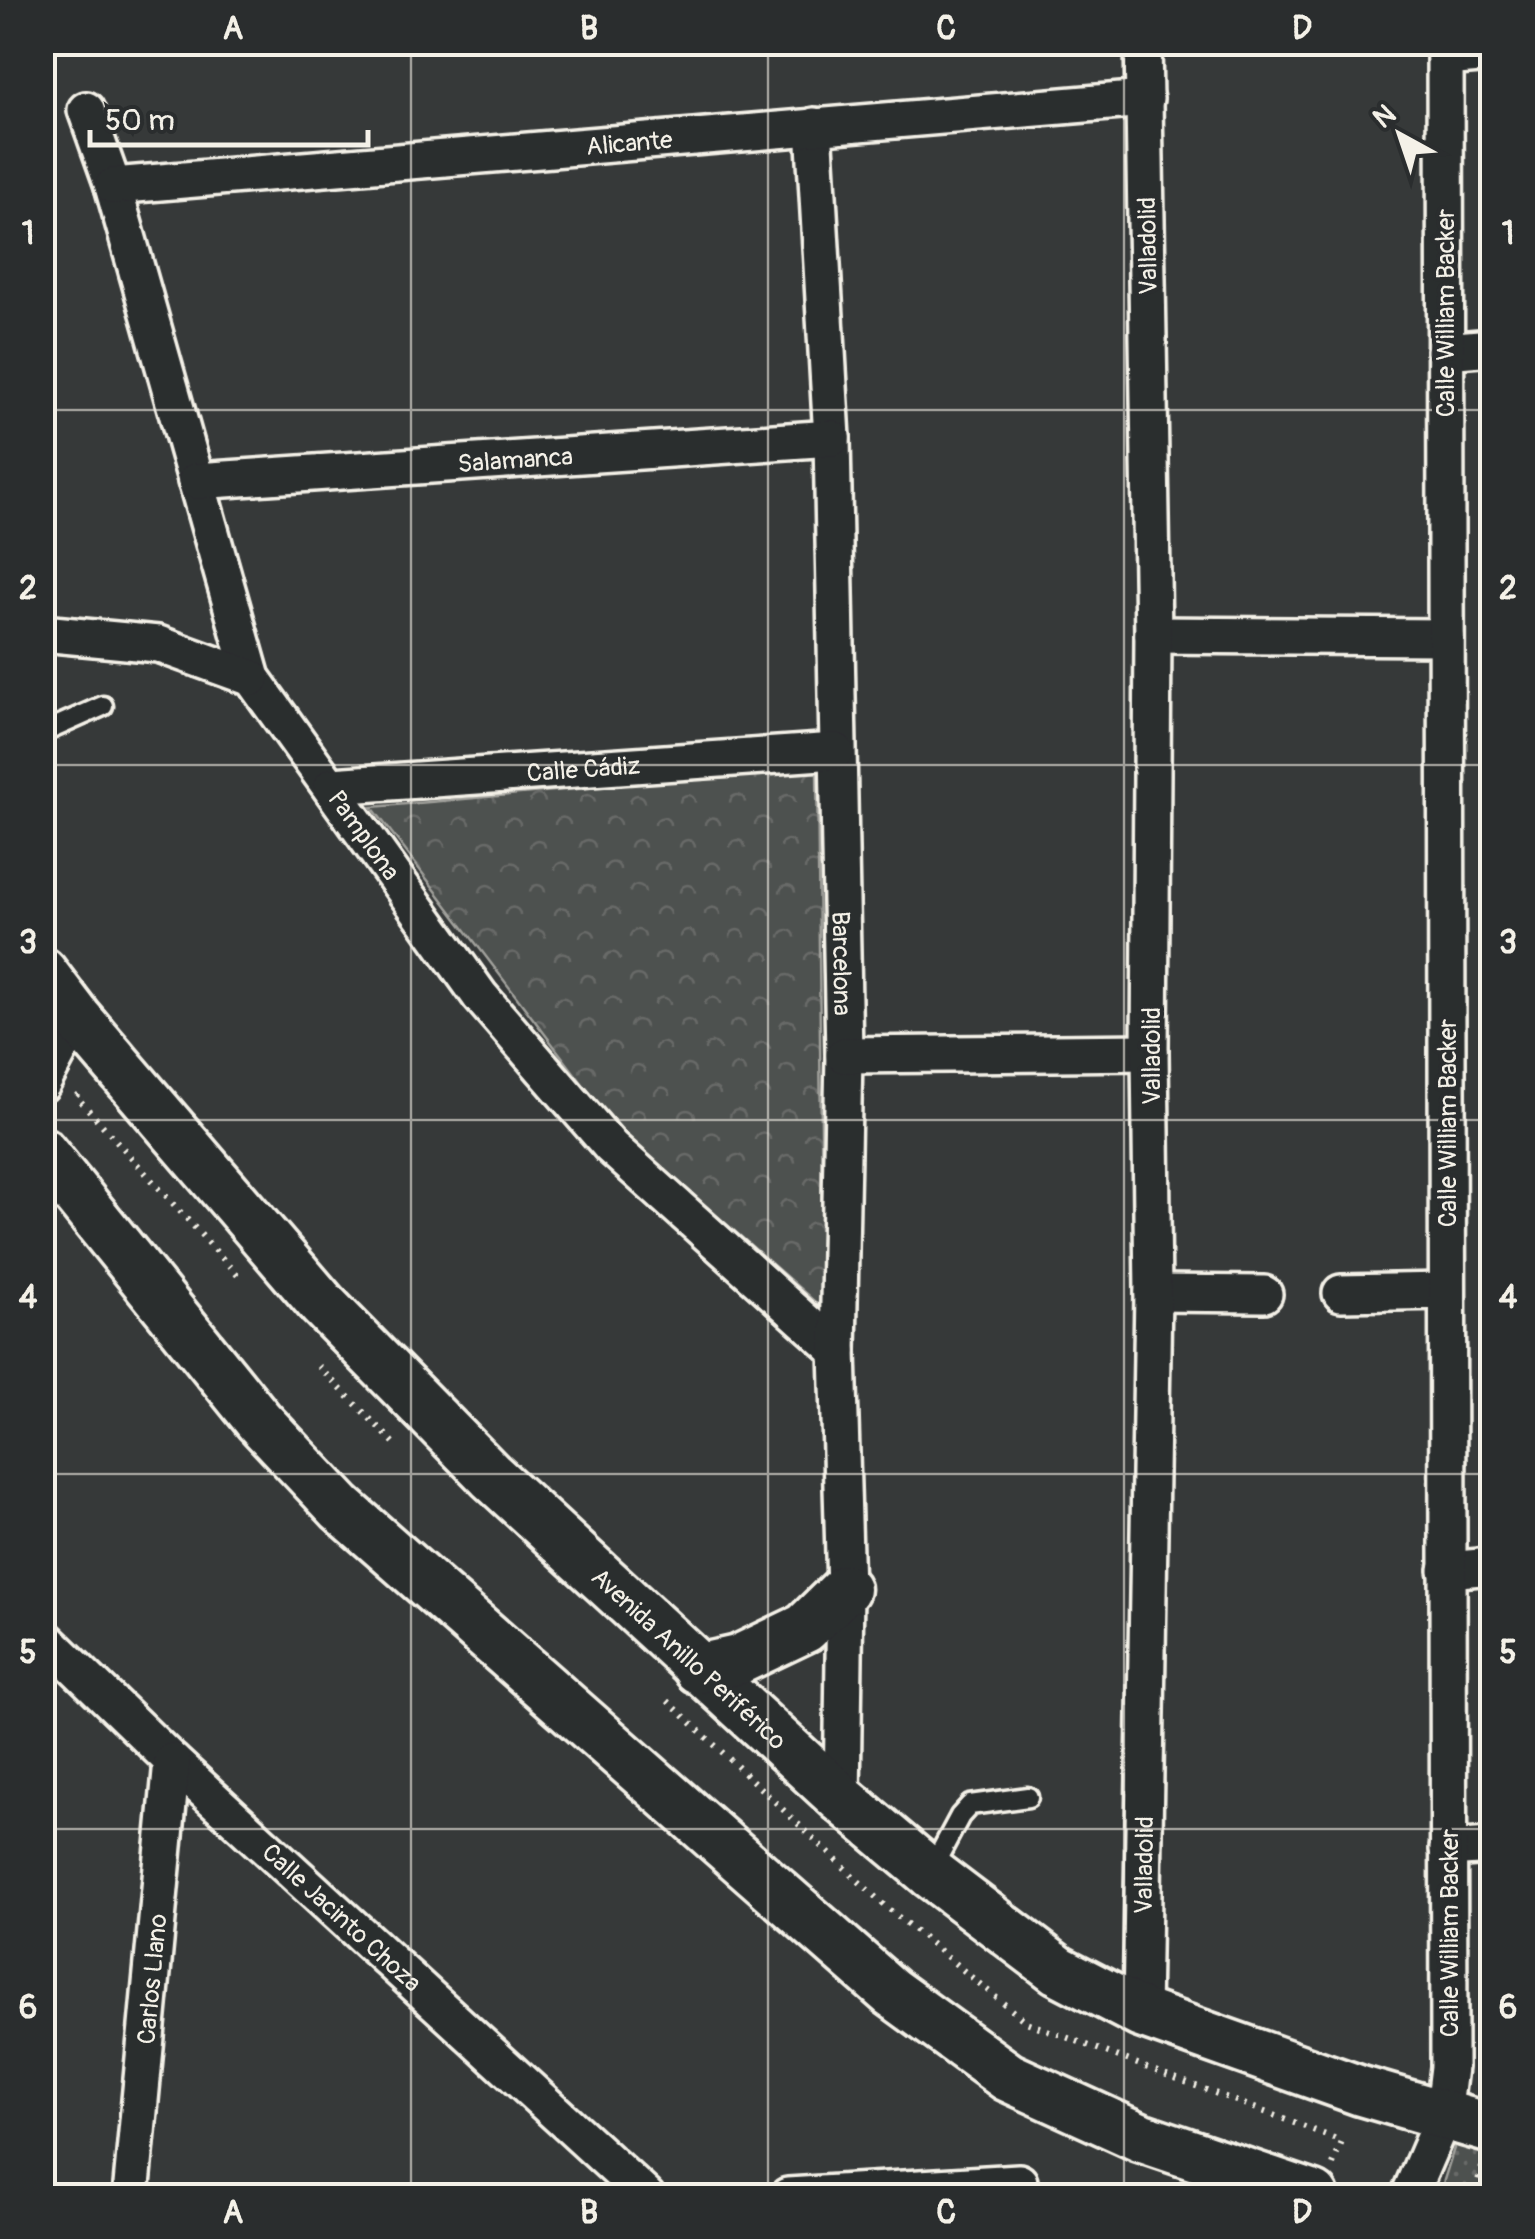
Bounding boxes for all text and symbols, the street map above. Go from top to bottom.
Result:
text: A [223,9,244,49]
text: B [580,9,598,49]
text: C [936,9,956,49]
text: D [1292,9,1312,49]
scale bar [90,85,368,147]
north arrow [1350,85,1450,185]
text: N [1366,98,1403,136]
text: 50 m [105,102,175,139]
street label: Alicante [585,125,674,163]
street label: Valladolid [1132,197,1165,295]
street label: Calle William Backer [1431,209,1462,417]
text: 1 [22,214,34,254]
text: 1 [1502,214,1514,254]
street label: Salamanca [457,442,574,480]
text: 2 [19,569,37,609]
text: 2 [1499,569,1517,609]
street label: Calle Cádiz [526,751,641,789]
street label: Pamplona [321,785,406,887]
street label: Barcelona [824,911,857,1016]
text: 3 [19,923,37,963]
text: 3 [1499,923,1517,963]
street label: Valladolid [1137,1007,1168,1105]
street label: Calle William Backer [1433,1019,1464,1227]
text: 4 [19,1278,38,1318]
text: 4 [1499,1278,1518,1318]
street label: Avenida Anillo Periférico [584,1562,792,1757]
text: 5 [19,1633,37,1673]
text: 5 [1499,1633,1517,1673]
street label: Valladolid [1129,1816,1161,1914]
street label: Calle William Backer [1435,1829,1466,2037]
street label: Calle Jacinto Choza [255,1837,427,1999]
street label: Carlos Llano [131,1912,175,2046]
text: 6 [19,1988,37,2028]
text: 6 [1499,1988,1517,2028]
text: A [223,2193,244,2233]
text: B [580,2193,598,2233]
text: C [936,2193,956,2233]
text: D [1292,2193,1312,2233]

